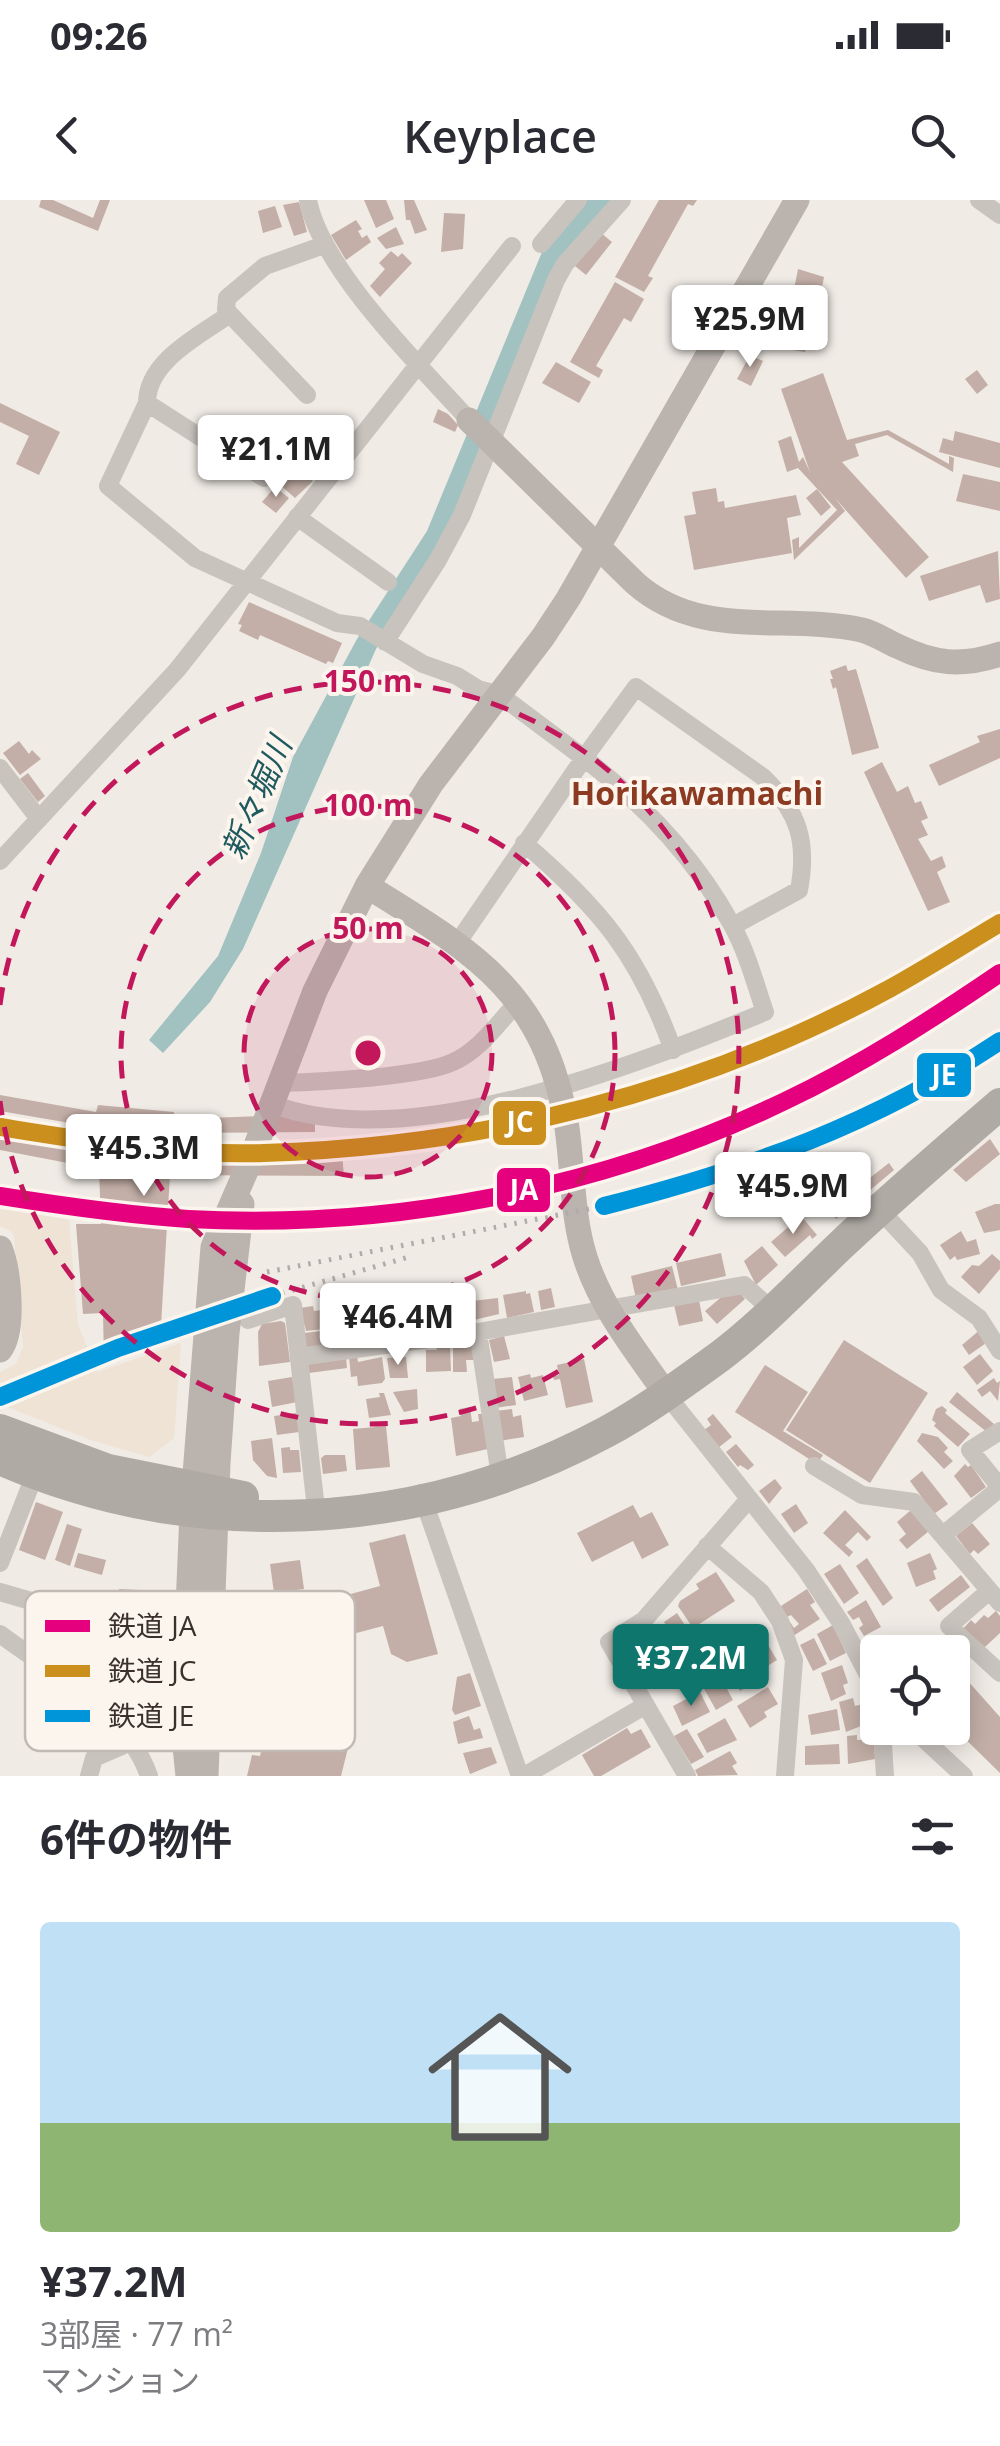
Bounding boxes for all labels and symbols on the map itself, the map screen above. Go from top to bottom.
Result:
pin: ¥25.9M [669,285,831,370]
pin: ¥21.1M [195,415,357,500]
text: 150 m [324,660,412,701]
water label: 新々堀川 [211,727,302,865]
district label: Horikawamachi [571,771,823,814]
text: 100 m [324,784,412,825]
text: 50 m [332,907,404,948]
centre of rings [350,1035,386,1071]
line badge: JE [915,1051,973,1099]
text: JE [929,1055,956,1093]
line badge: JC [491,1099,548,1147]
text: JC [503,1102,534,1140]
pin: ¥45.3M [63,1114,225,1199]
pin: ¥45.9M [712,1152,874,1237]
line badge: JA [495,1166,552,1214]
text: JA [507,1170,539,1208]
pin: ¥46.4M [317,1283,479,1368]
legend [25,1591,355,1751]
text: 鉄道 JA [108,1606,197,1644]
pin: ¥37.2M [610,1624,772,1709]
text: 鉄道 JC [108,1651,196,1689]
text: 鉄道 JE [108,1696,194,1734]

